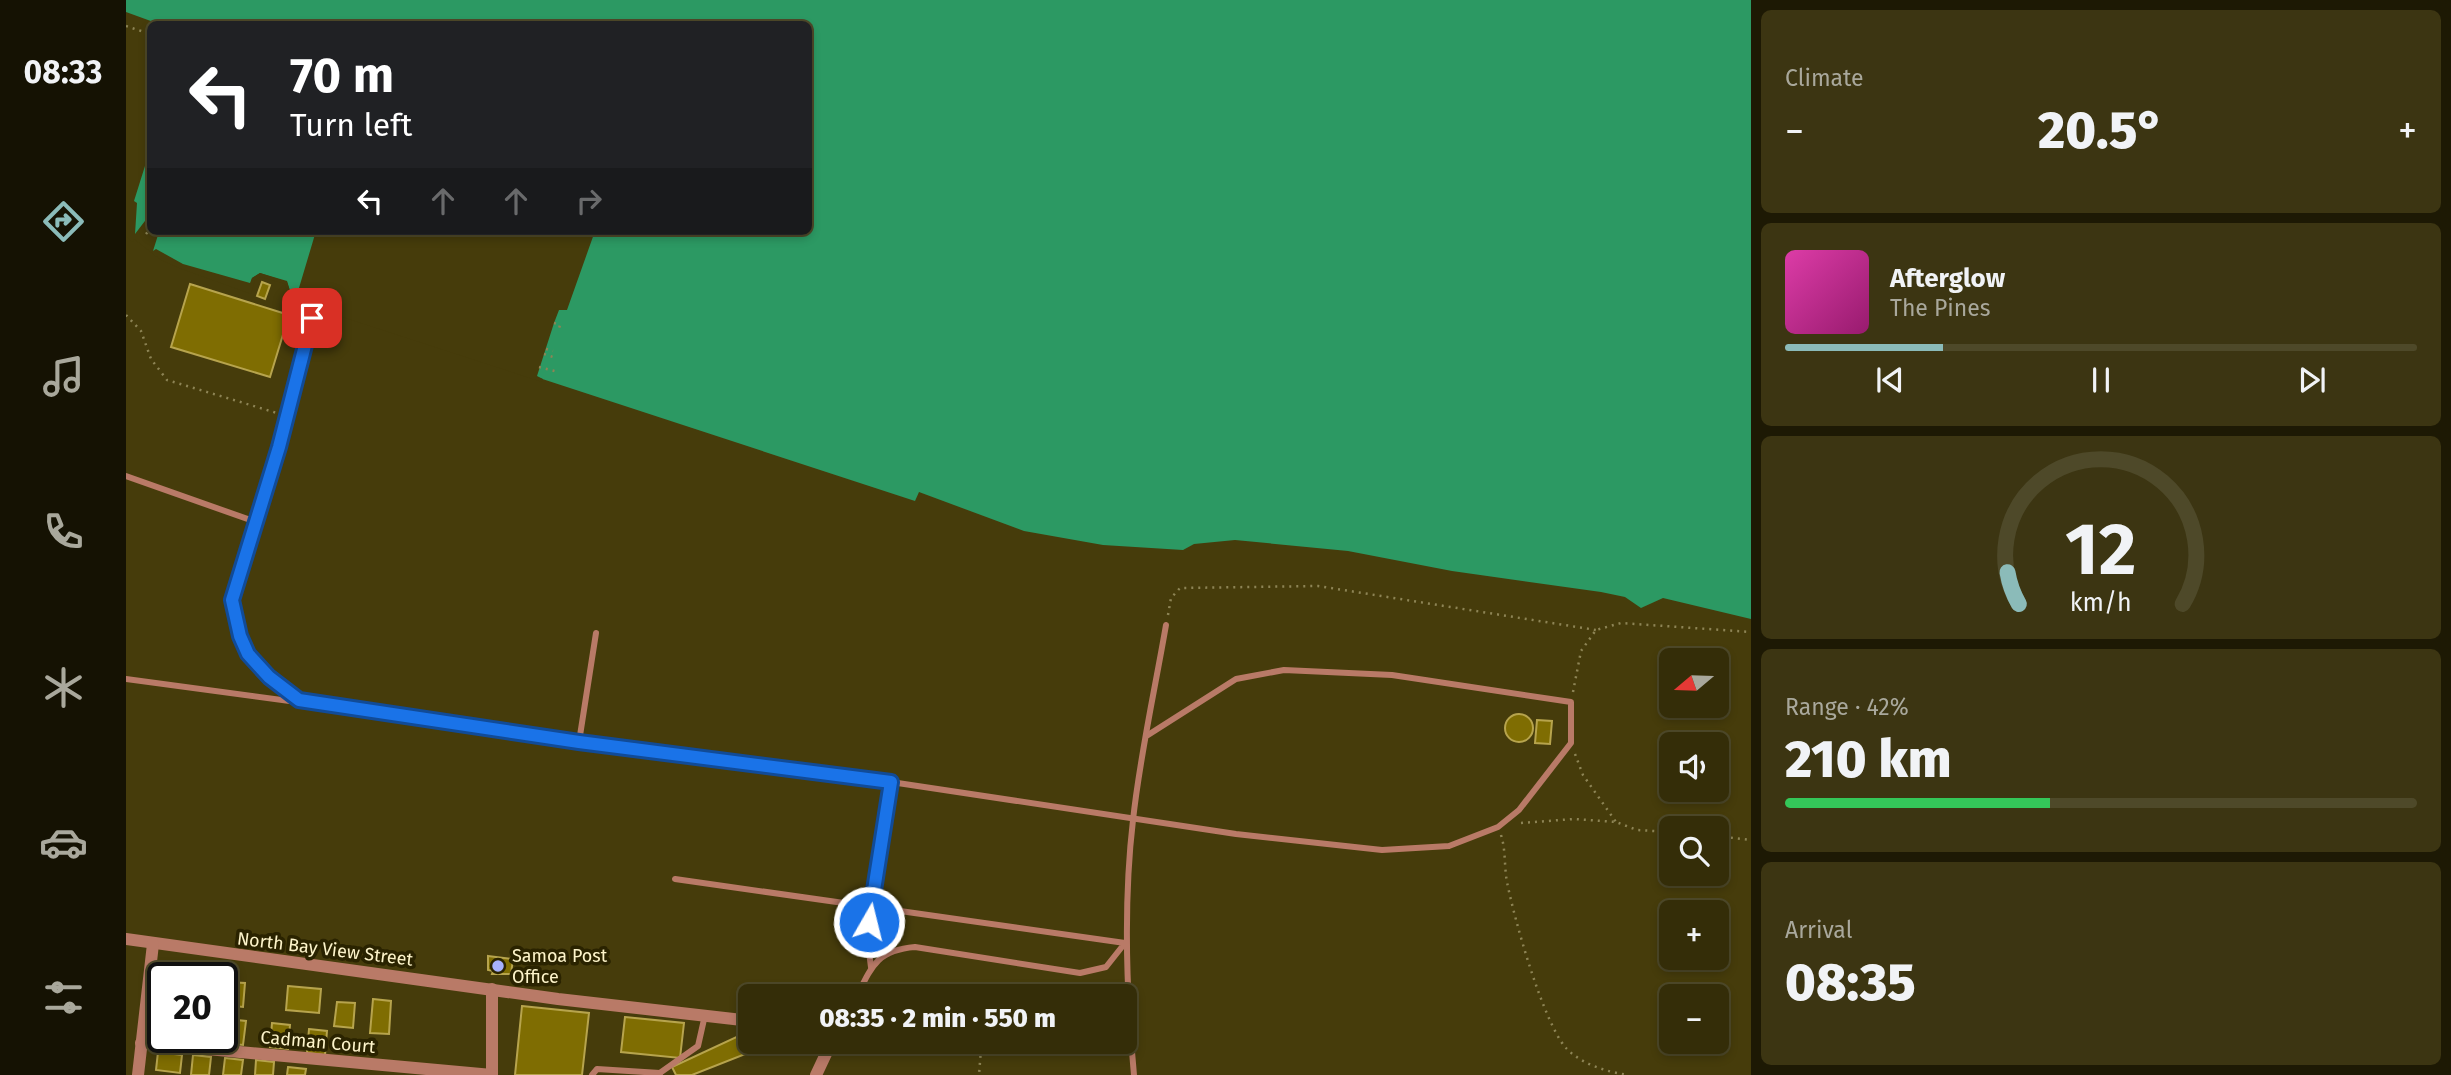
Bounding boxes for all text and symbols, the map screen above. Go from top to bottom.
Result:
text: 70 m [290,46,394,105]
icon: left [175,49,266,140]
text: 08:33 [24,53,102,91]
text: Climate [1785,64,1864,92]
text: 20.5° [2038,99,2164,162]
text: Turn left [290,106,412,144]
text: − [1785,108,1804,154]
text: + [2398,108,2417,154]
icon: left [351,182,389,220]
icon: ahead [424,182,462,220]
icon: ahead [497,182,535,220]
icon: right [570,182,608,220]
icon: directions [39,197,88,246]
text: Afterglow [1890,263,2005,294]
pin [282,288,342,348]
text: The Pines [1890,294,1991,322]
icon: arrive [293,299,331,337]
icon: music [39,352,88,401]
icon: previous [1871,361,1909,399]
icon: pause [2082,361,2120,399]
icon: next [2293,361,2331,399]
text: 12 [2065,506,2137,593]
icon: phone [39,507,88,556]
text: km/h [2070,587,2132,617]
north arrow [1659,648,1729,718]
map controls [1659,648,1729,1054]
icon: climate [39,663,88,712]
text: Range · 42% [1785,693,1909,721]
text: 210 km [1785,728,1952,791]
button: sound [1659,732,1729,802]
button: search [1659,816,1729,886]
icon: car [39,818,88,867]
position arrow [832,885,906,959]
button: + [1659,900,1729,970]
text: Arrival [1785,916,1852,944]
street label: North Bay View Street [236,927,415,971]
place label: Samoa Post Office [512,945,608,988]
text: 08:35 [1785,951,1916,1014]
marker: Samoa Post Office [490,958,506,974]
speed limit sign: 20 [147,962,238,1053]
icon: filters [39,973,88,1022]
button: − [1659,984,1729,1054]
text: 08:35 · 2 min · 550 m [819,1003,1056,1034]
street label: Cadman Court [260,1026,377,1058]

